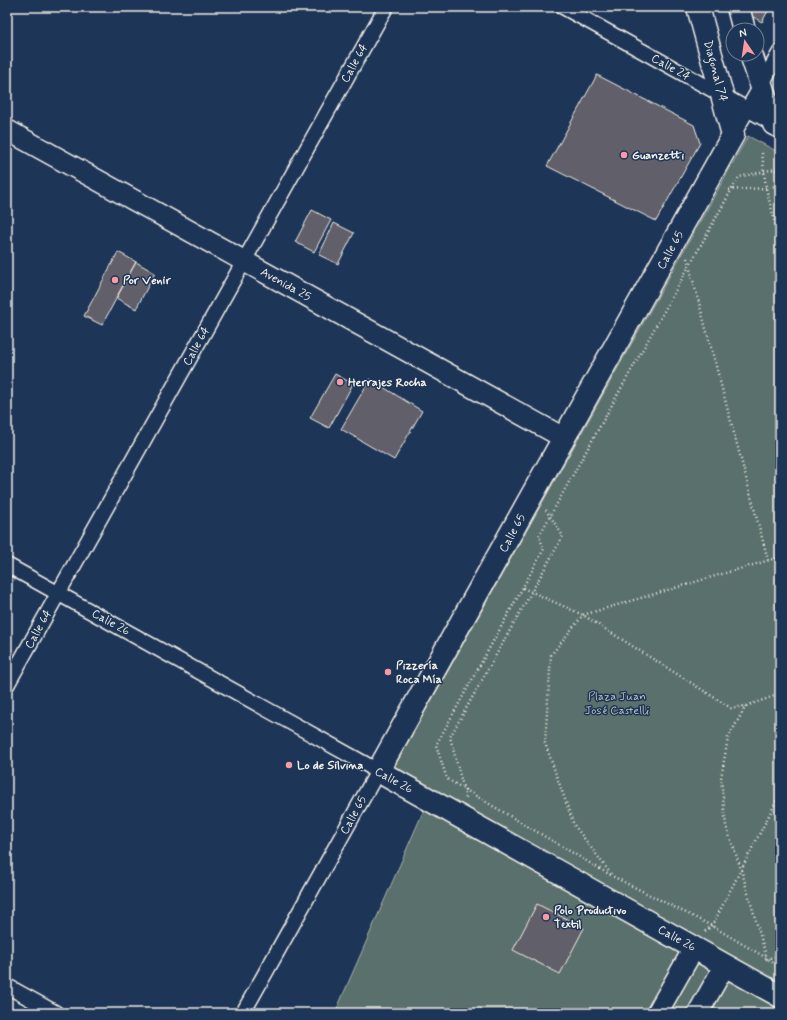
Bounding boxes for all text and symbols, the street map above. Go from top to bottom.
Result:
north arrow [725,22,765,62]
text: N [738,26,748,41]
street label: Diagonal 74 [698,39,731,104]
street label: Calle 64 [338,41,372,86]
street label: Calle 24 [648,51,693,85]
place label: Guanzetti [632,148,684,164]
marker: Guanzetti [619,150,629,160]
street label: Calle 65 [654,228,688,273]
street label: Avenida 25 [257,264,314,305]
place label: Por Venir [123,273,172,289]
marker: Por Venir [110,275,120,285]
street label: Calle 64 [180,324,214,369]
place label: Herrajes Rocha [348,375,427,391]
marker: Herrajes Rocha [335,377,345,387]
street label: Calle 65 [496,511,530,556]
street label: Calle 26 [88,606,133,640]
street label: Calle 64 [22,607,56,652]
place label: Pizzería Roca Mía [396,658,442,688]
marker: Pizzería Roca Mía [383,667,393,677]
park label: Plaza Juan José Castelli [585,689,649,719]
place label: Lo de Silvina [297,758,364,774]
marker: Lo de Silvina [284,760,294,770]
street label: Calle 26 [371,764,416,798]
street label: Calle 65 [337,793,371,838]
place label: Polo Productivo Textil [554,903,626,933]
marker: Polo Productivo Textil [541,912,551,922]
street label: Calle 26 [654,922,699,956]

